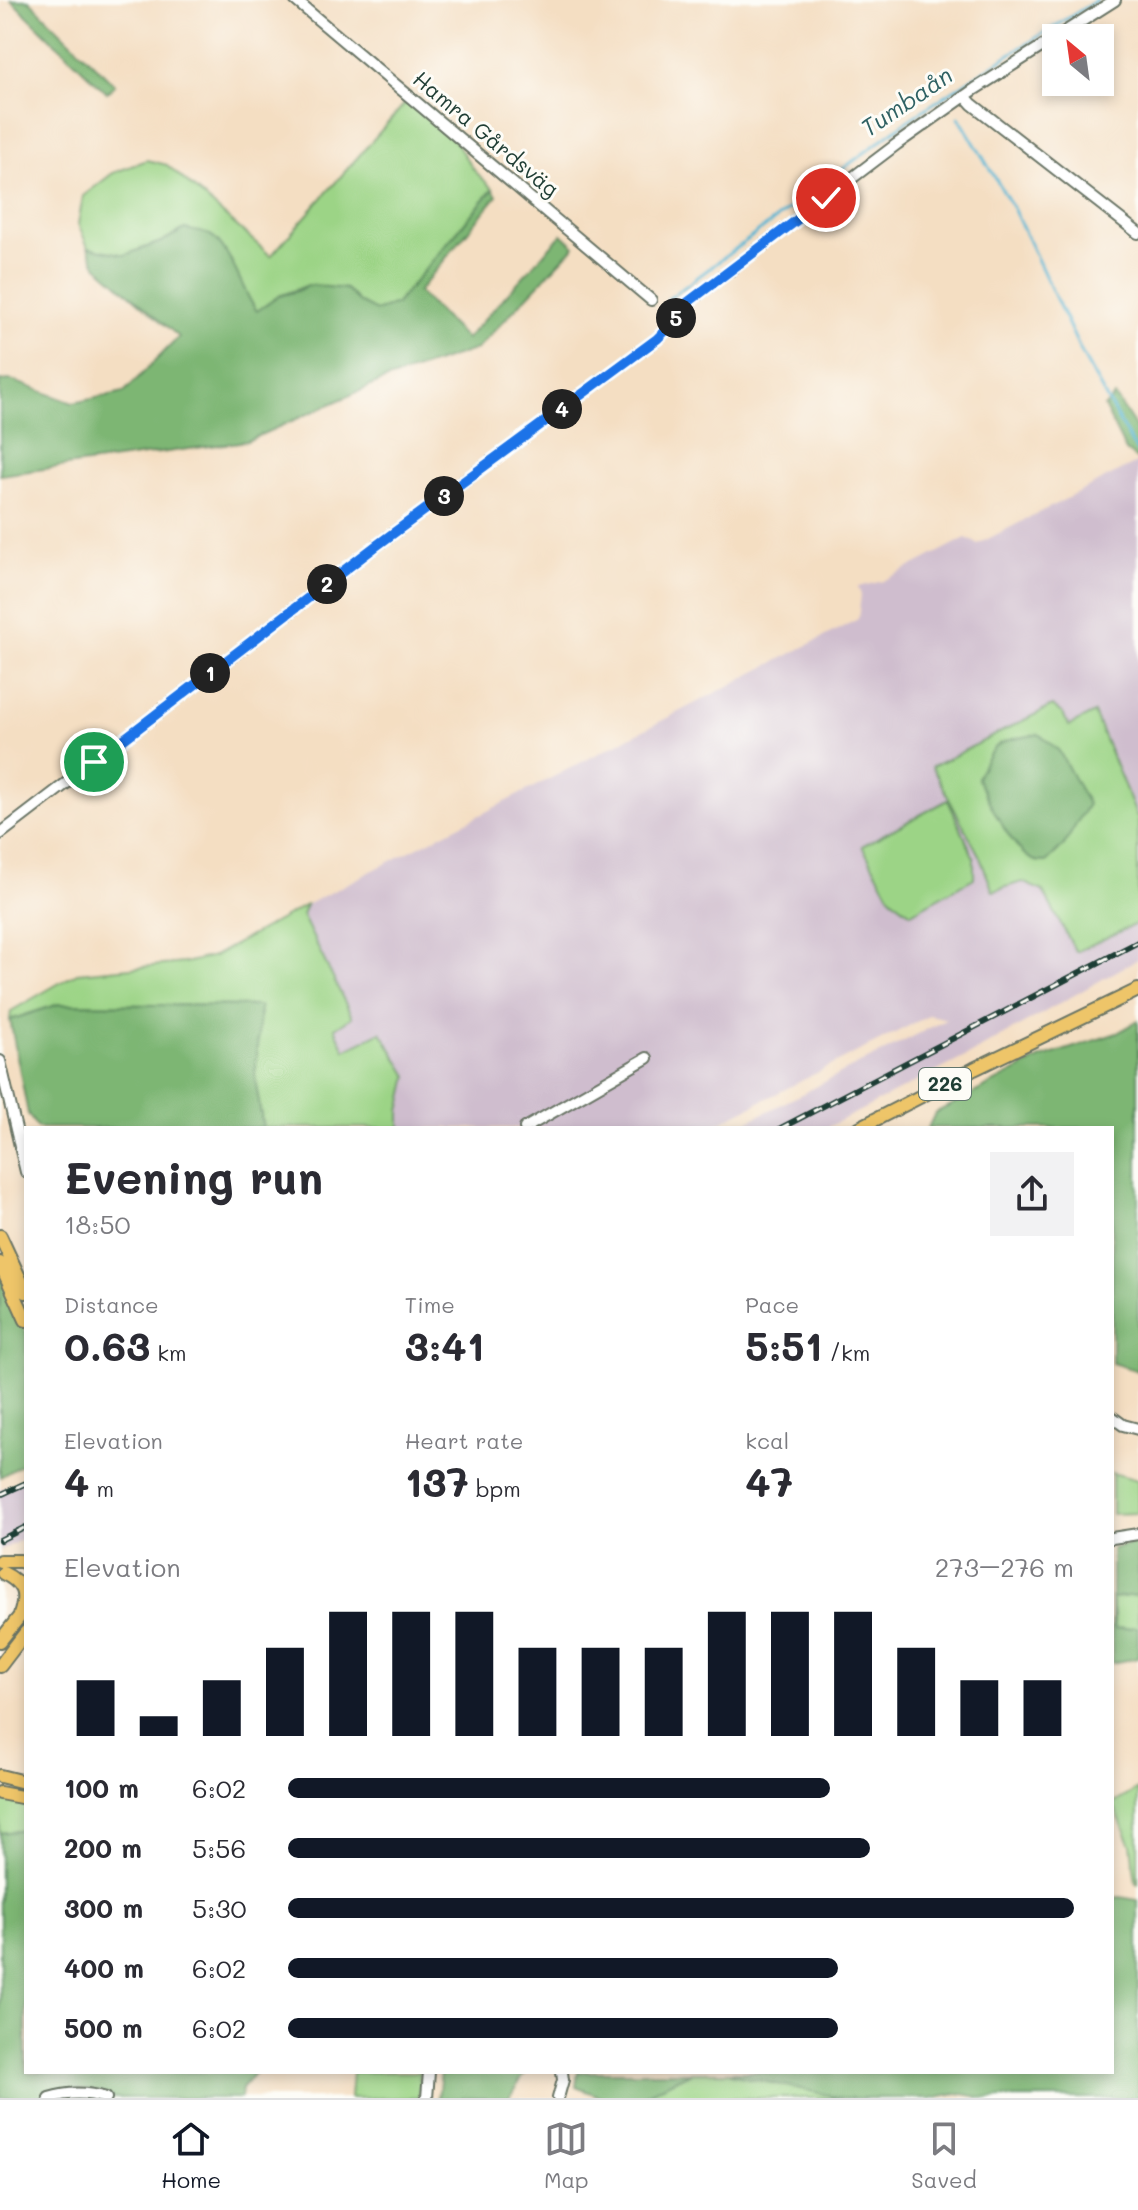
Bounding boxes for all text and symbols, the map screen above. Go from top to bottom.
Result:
north arrow [1042,24,1114,96]
map controls [1042,24,1114,96]
water label: Tumbaån [854,59,958,143]
street label: Hamra Gårdsväg [407,64,565,203]
pin [792,164,860,232]
icon: check [804,176,848,220]
pin: 5 [656,298,696,338]
text: 5 [670,303,682,332]
pin: 4 [542,389,582,429]
text: 4 [555,394,569,423]
pin: 3 [424,476,464,516]
text: 3 [437,481,451,510]
pin: 2 [307,564,347,604]
text: 2 [321,569,333,598]
pin: 1 [190,653,230,693]
text: 1 [205,658,215,687]
pin [60,728,128,796]
icon: arrive [72,740,116,784]
road number: 226 [919,1068,971,1100]
text: Evening run [64,1148,323,1205]
button: share [990,1152,1074,1236]
text: 18:50 [64,1207,131,1241]
text: Distance [64,1290,159,1319]
text: Time [405,1290,455,1319]
text: Pace [745,1290,799,1319]
text: 0.63 [64,1319,150,1371]
text: 3:41 [405,1319,484,1371]
text: 5:51 [745,1319,822,1371]
text: km [150,1338,187,1367]
text: /km [822,1338,870,1367]
text: Elevation [64,1426,163,1455]
text: Heart rate [405,1426,523,1455]
text: kcal [745,1426,789,1455]
text: 4 [64,1455,89,1507]
text: 137 [405,1455,469,1507]
text: 47 [745,1455,793,1507]
text: m [89,1474,114,1503]
text: bpm [469,1474,521,1503]
text: Elevation [64,1550,181,1584]
text: 273–276 m [935,1550,1074,1584]
text: 100 m [64,1771,139,1805]
text: 6:02 [192,1771,246,1805]
text: 200 m [64,1831,142,1865]
text: 5:56 [192,1831,246,1865]
text: 300 m [64,1891,143,1925]
text: 5:30 [192,1891,247,1925]
text: 400 m [64,1951,144,1985]
text: 6:02 [192,1951,246,1985]
text: 500 m [64,2011,143,2045]
text: 6:02 [192,2011,246,2045]
tab: Home [161,2117,221,2194]
tab: Map [544,2117,589,2194]
tab: Saved [911,2117,977,2194]

